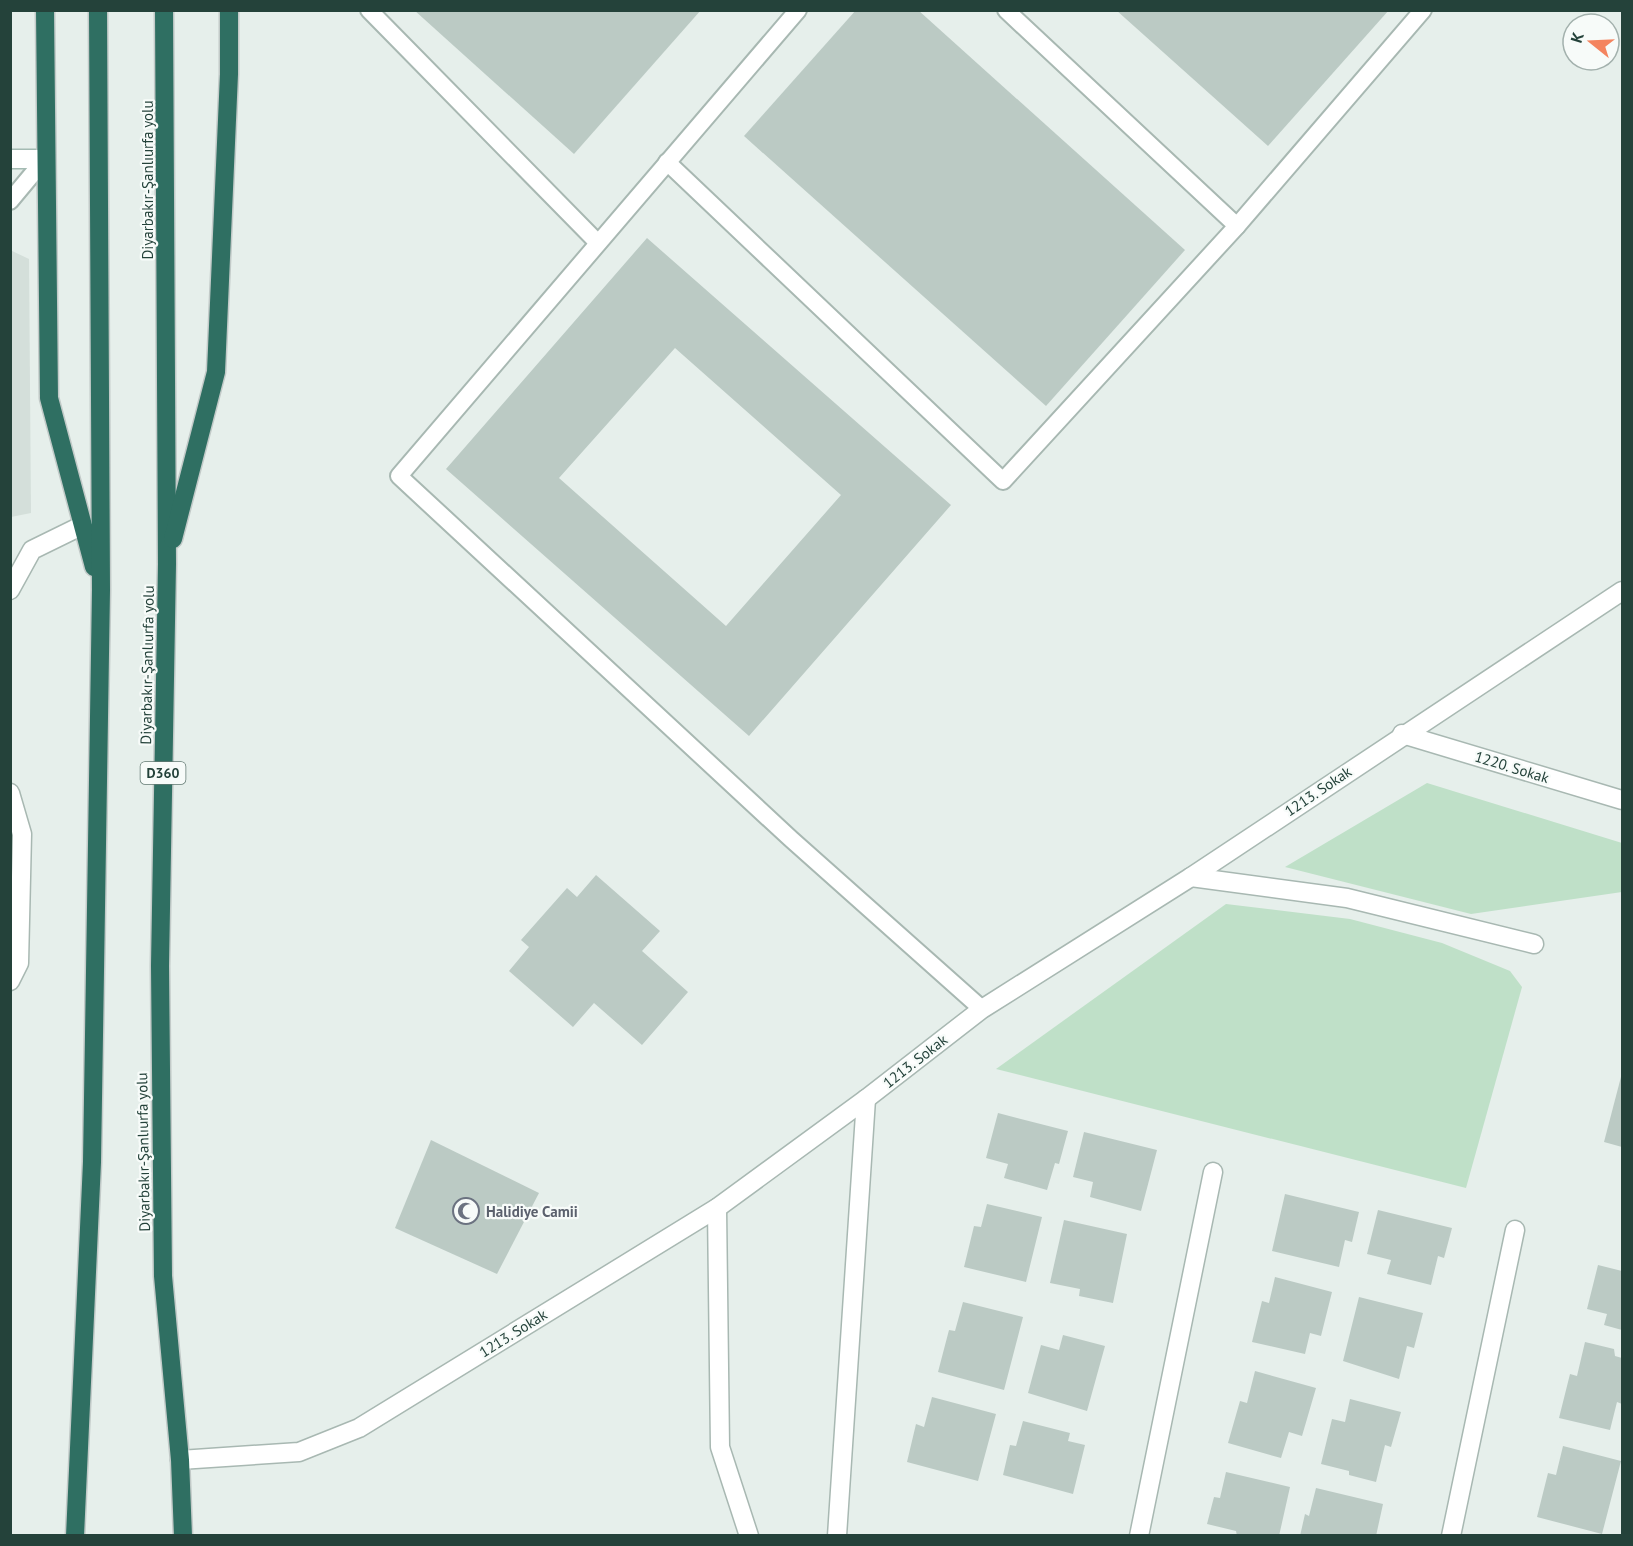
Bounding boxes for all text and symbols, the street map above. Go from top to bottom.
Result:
north arrow [1561,12,1621,72]
text: K [1566,29,1588,45]
street label: Diyarbakır-Şanlıurfa yolu [138,100,157,260]
street label: Diyarbakır-Şanlıurfa yolu [136,585,158,745]
street label: 1220. Sokak [1473,747,1552,788]
street label: 1213. Sokak [1281,761,1356,820]
road number: D360 [140,762,186,784]
street label: 1213. Sokak [879,1029,952,1092]
street label: Diyarbakır-Şanlıurfa yolu [132,1072,154,1232]
mosque icon: Halidiye Camii [451,1196,481,1226]
place label: Halidiye Camii [486,1202,578,1221]
street label: 1213. Sokak [476,1304,551,1361]

